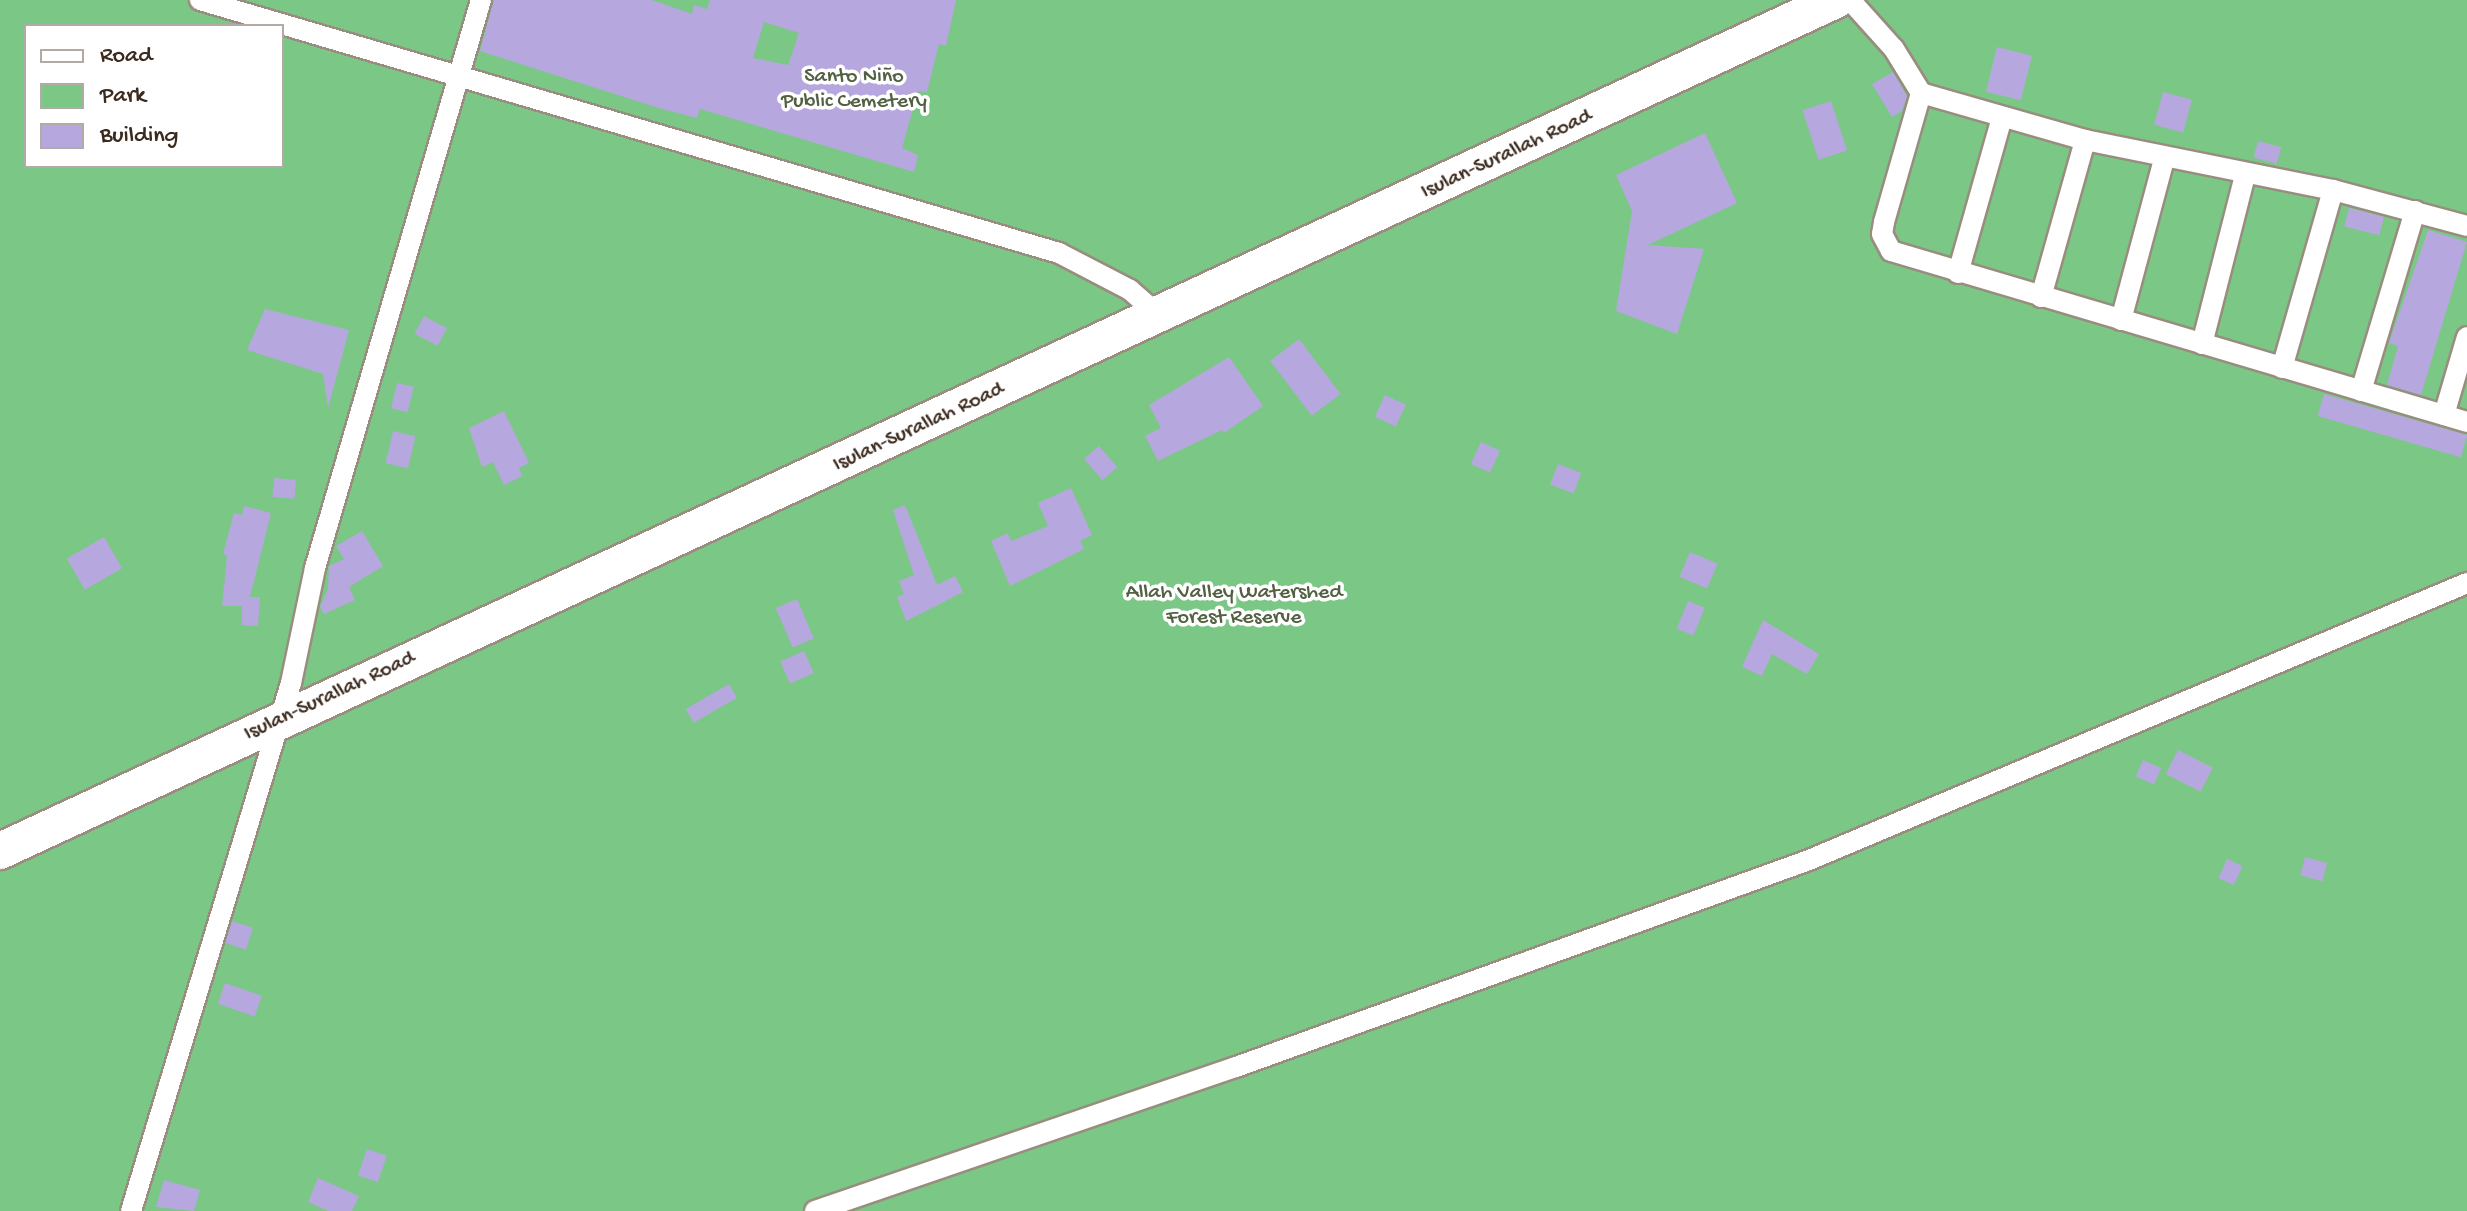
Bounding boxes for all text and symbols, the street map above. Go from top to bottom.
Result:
legend [24,24,284,168]
text: Road [100,42,152,71]
park label: Santo Niño Public Cemetery [781,64,927,116]
text: Park [100,82,146,111]
street label: Isulan-Surallah Road [1417,104,1597,206]
text: Building [100,122,178,151]
street label: Isulan-Surallah Road [829,377,1009,479]
park label: Allah Valley Watershed Forest Reserve [1126,580,1342,632]
street label: Isulan-Surallah Road [240,646,420,748]

